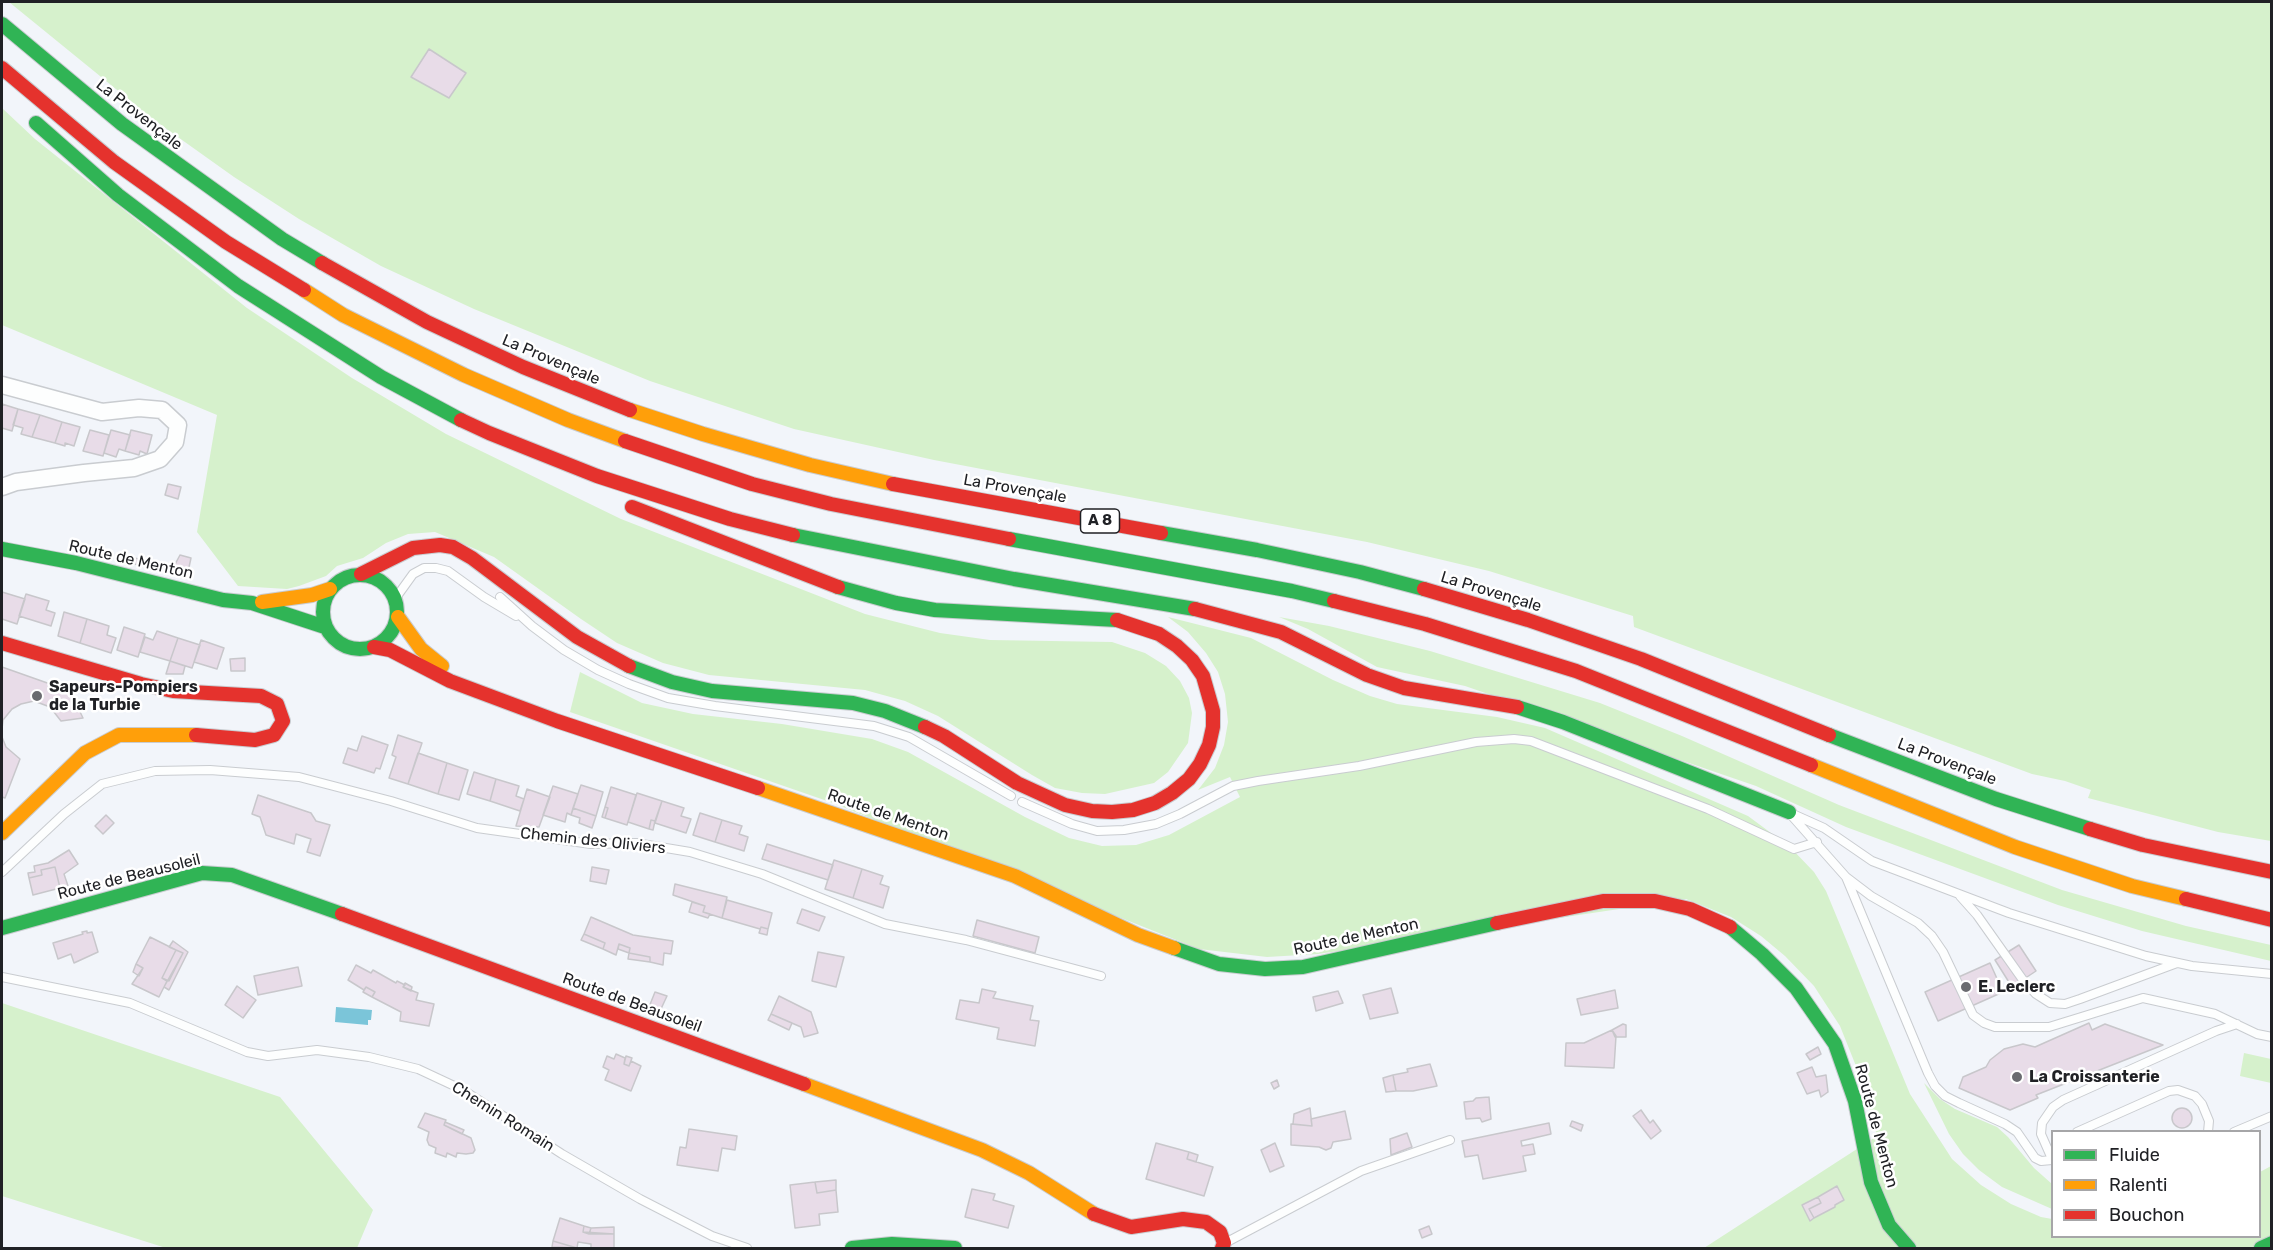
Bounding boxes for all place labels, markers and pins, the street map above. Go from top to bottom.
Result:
place label: Sapeurs-Pompiers de la Turbie [49,677,198,715]
marker: Sapeurs-Pompiers de la Turbie [30,689,44,703]
place label: E. Leclerc [1978,977,2055,997]
marker: E. Leclerc [1959,980,1973,994]
place label: La Croissanterie [2029,1067,2160,1087]
marker: La Croissanterie [2010,1070,2024,1084]

